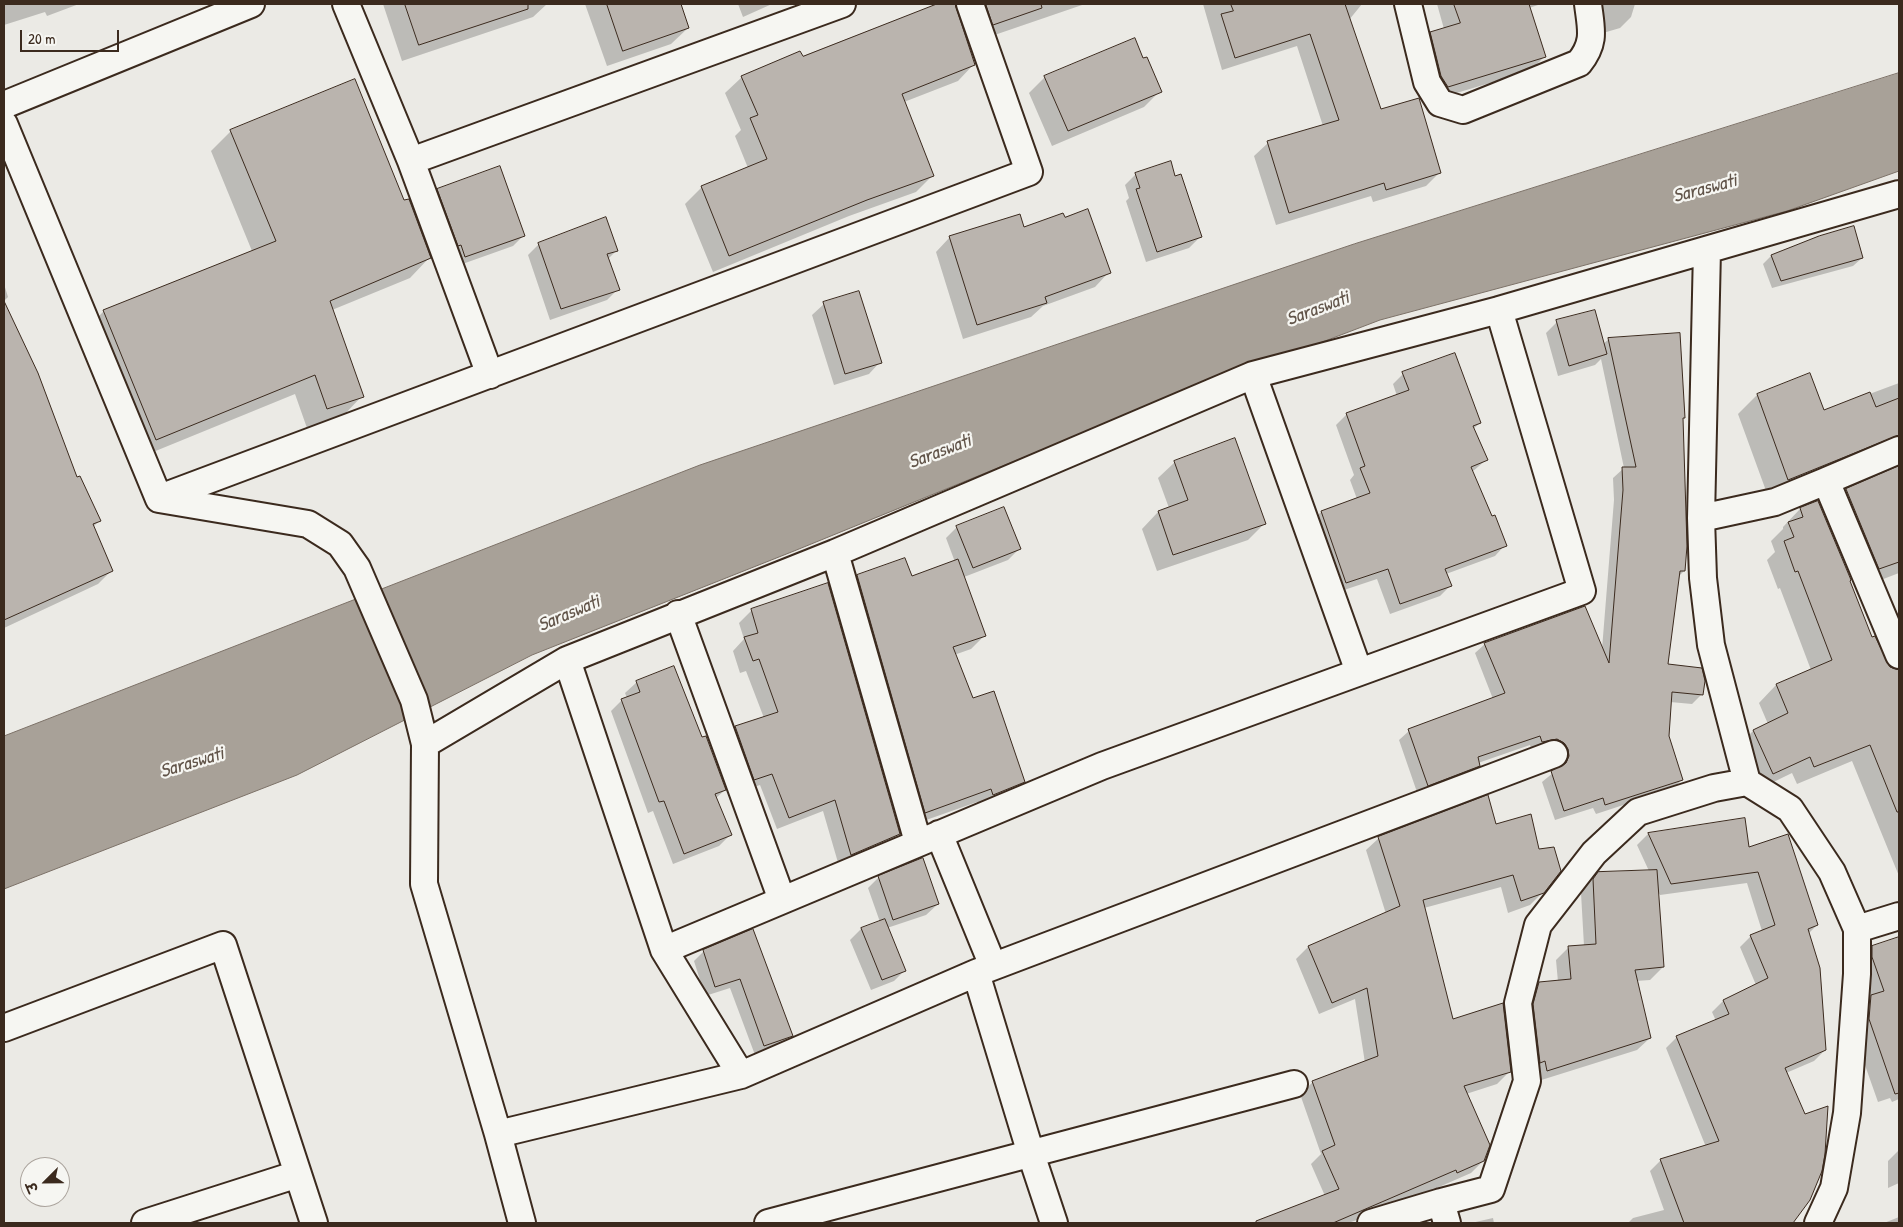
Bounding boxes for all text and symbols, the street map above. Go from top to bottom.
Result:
scale bar [22,20,121,52]
text: 20 m [28,28,55,49]
water label: Saraswati [1671,170,1739,208]
water label: Saraswati [1283,287,1353,331]
water label: Saraswati [905,430,975,474]
water label: Saraswati [534,591,604,637]
water label: Saraswati [157,743,227,783]
north arrow [20,1157,70,1207]
text: उ [21,1180,42,1196]

